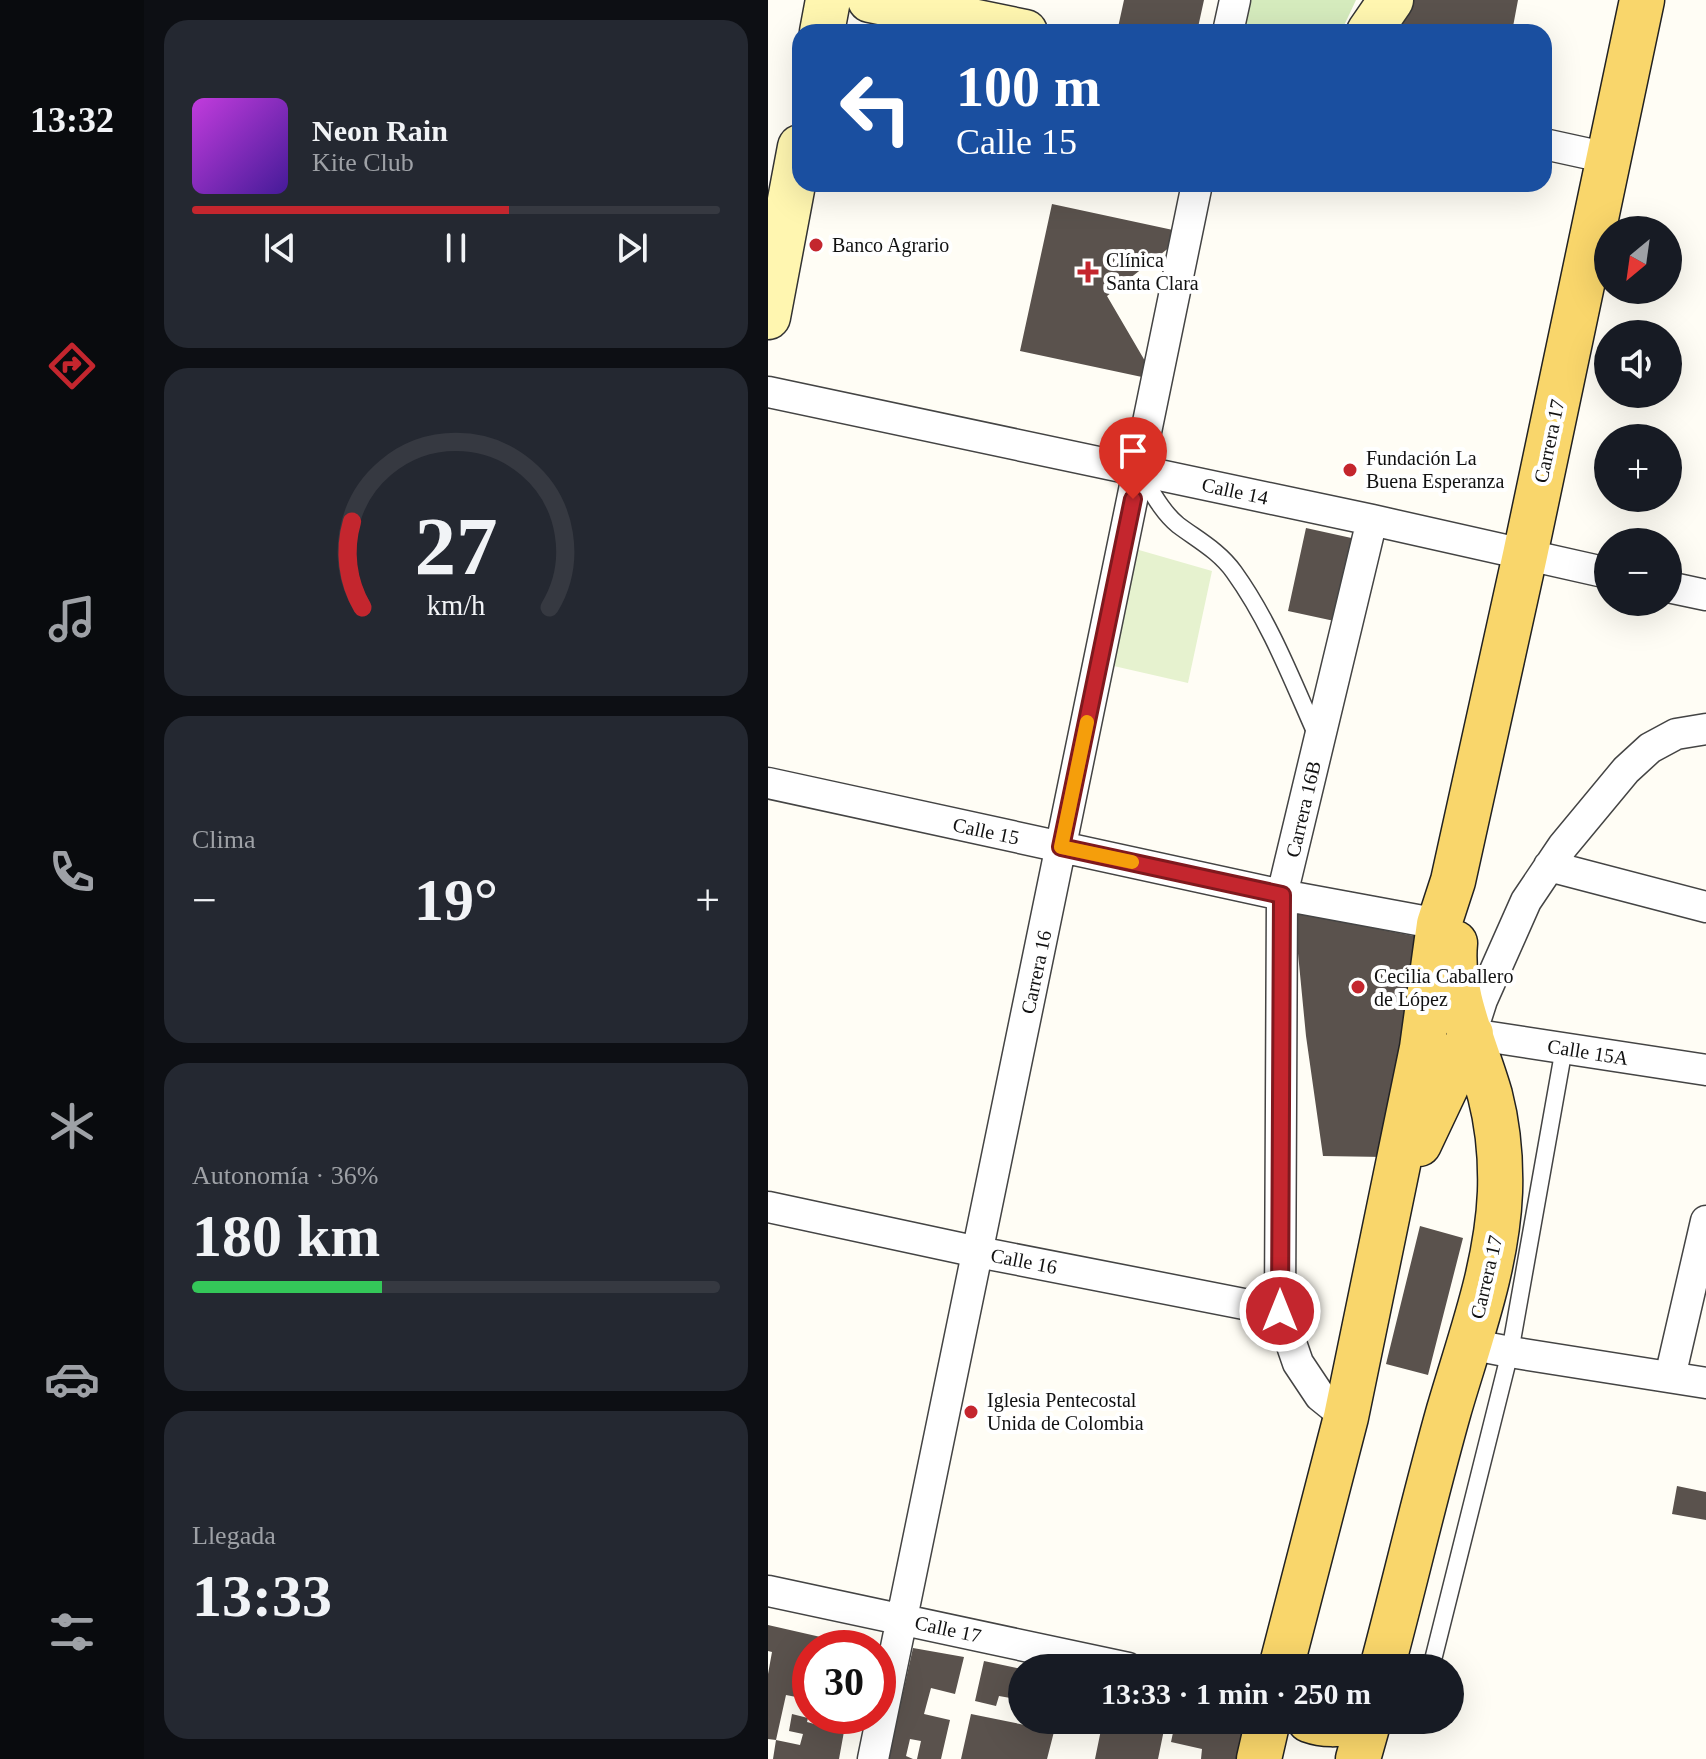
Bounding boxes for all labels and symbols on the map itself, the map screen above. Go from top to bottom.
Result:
north arrow [1594,216,1682,304]
place label: Banco Agrario [832,234,949,257]
marker: Banco Agrario [807,236,825,254]
place label: Clínica Santa Clara [1106,249,1199,294]
marker: Clínica Santa Clara [1077,261,1099,283]
street label: Carrera 17 [1529,397,1569,485]
pin [1099,417,1167,499]
place label: Fundación La Buena Esperanza [1366,447,1504,493]
marker: Fundación La Buena Esperanza [1341,461,1359,479]
street label: Calle 14 [1200,473,1270,509]
street label: Carrera 16B [1281,759,1325,859]
street label: Calle 15 [951,813,1021,849]
street label: Carrera 16 [1016,928,1056,1016]
place label: Cecilia Caballero de López [1374,965,1513,1011]
marker: Cecilia Caballero de López [1349,978,1367,996]
street label: Calle 15A [1546,1035,1631,1069]
street label: Carrera 17 [1466,1233,1506,1321]
street label: Calle 16 [989,1244,1059,1278]
position arrow [1238,1269,1322,1353]
place label: Iglesia Pentecostal Unida de Colombia [987,1389,1144,1434]
marker: Iglesia Pentecostal Unida de Colombia [962,1403,980,1421]
street label: Calle 17 [913,1611,983,1647]
speed limit sign: 30 [792,1630,896,1734]

